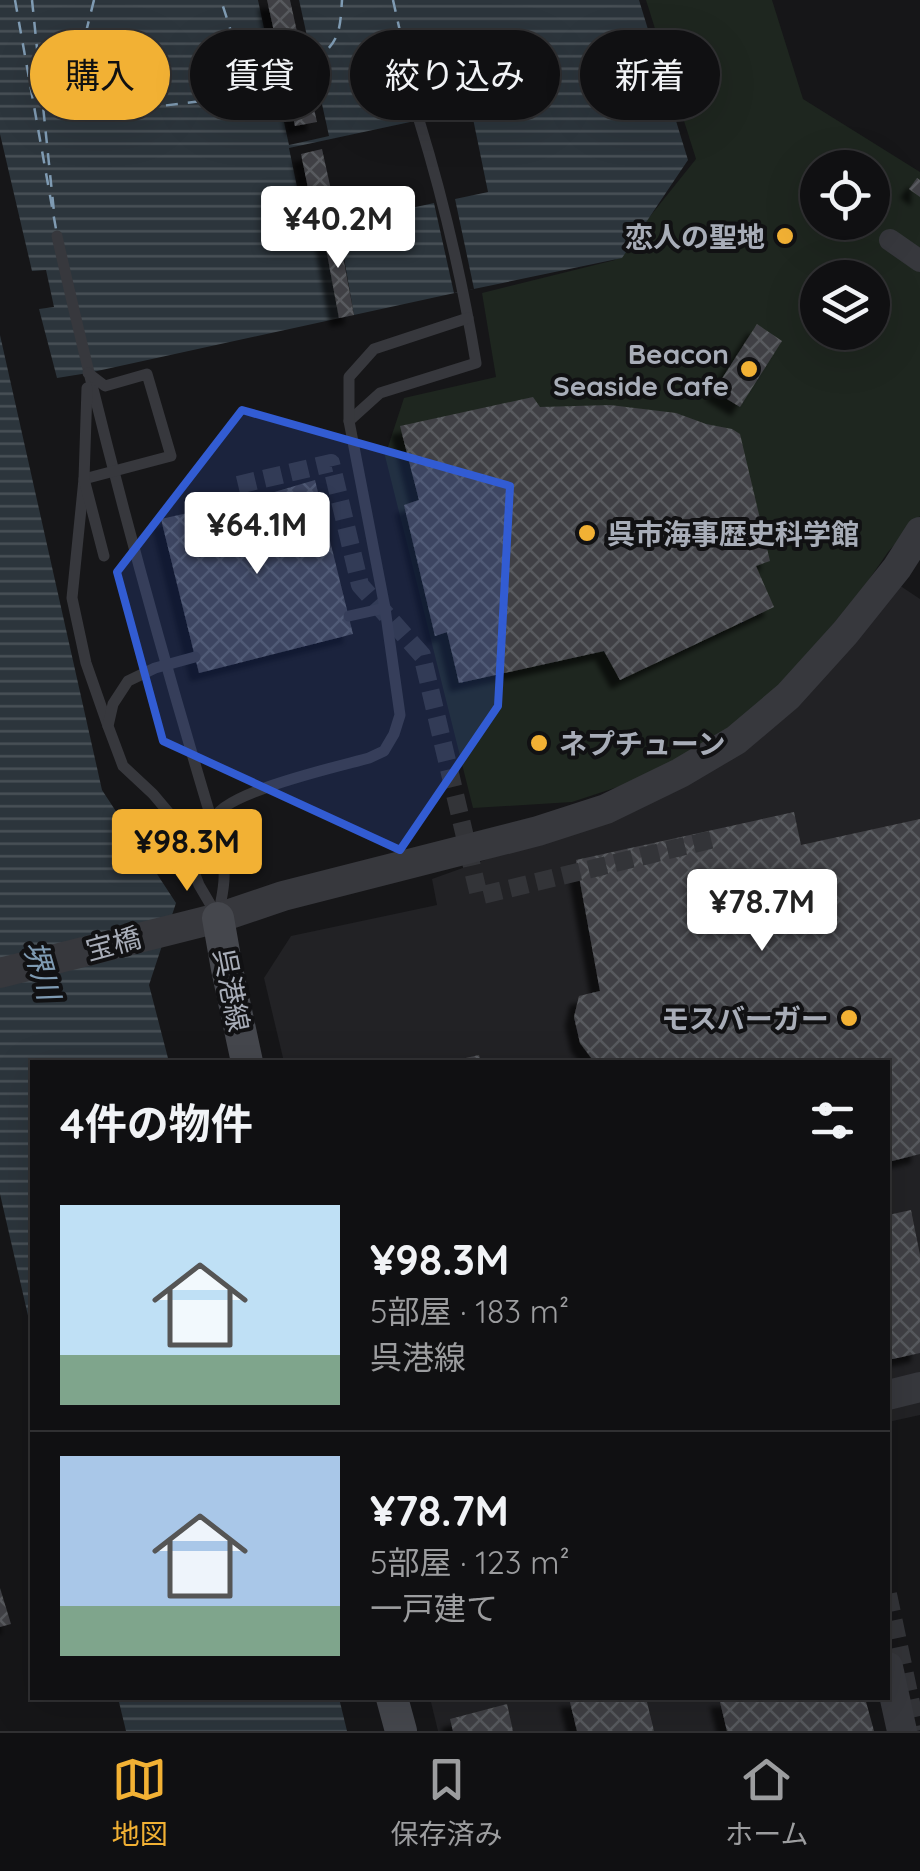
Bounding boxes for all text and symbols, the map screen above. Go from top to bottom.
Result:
chip: 購入 [30,30,170,120]
chip: 賃貸 [190,30,330,120]
chip: 絞り込み [350,30,560,120]
chip: 新着 [580,30,720,120]
map controls [800,150,890,350]
button: locate [800,150,890,240]
pin: ¥40.2M [257,186,419,271]
text: ¥40.2M [283,198,393,238]
place label: 恋人の聖地 [625,219,765,254]
marker: 恋人の聖地 [774,225,796,247]
button: layers [800,260,890,350]
place label: Beacon Seaside Cafe [553,336,729,403]
marker: Beacon Seaside Cafe [738,358,760,380]
pin: ¥64.1M [176,492,338,577]
text: ¥64.1M [207,504,307,544]
place label: 呉市海事歴史科学館 [607,516,859,551]
marker: 呉市海事歴史科学館 [576,522,598,544]
place label: ネプチューン [559,726,726,761]
marker: ネプチューン [528,732,550,754]
pin: ¥98.3M [106,809,268,894]
text: ¥98.3M [134,821,240,861]
pin: ¥78.7M [681,869,843,954]
text: ¥78.7M [709,881,815,921]
street label: 宝橋 [81,919,145,967]
water label: 堺川 [15,936,69,1007]
street label: 呉港線 [207,945,257,1035]
place label: モスバーガー [661,1001,829,1036]
marker: モスバーガー [838,1007,860,1029]
icon: filters [805,1093,860,1148]
text: 4件の物件 [60,1097,253,1150]
text: ¥98.3M [370,1233,509,1286]
icon: home [140,1245,260,1365]
text: 5部屋 · 183 m² [370,1291,569,1331]
text: 呉港線 [370,1337,466,1377]
text: ¥78.7M [370,1484,509,1537]
icon: home [140,1496,260,1616]
text: 5部屋 · 123 m² [370,1542,570,1582]
text: 一戸建て [370,1588,498,1628]
tab: 地図 [111,1752,167,1852]
tab: 保存済み [390,1752,502,1852]
tab: ホーム [725,1752,809,1852]

